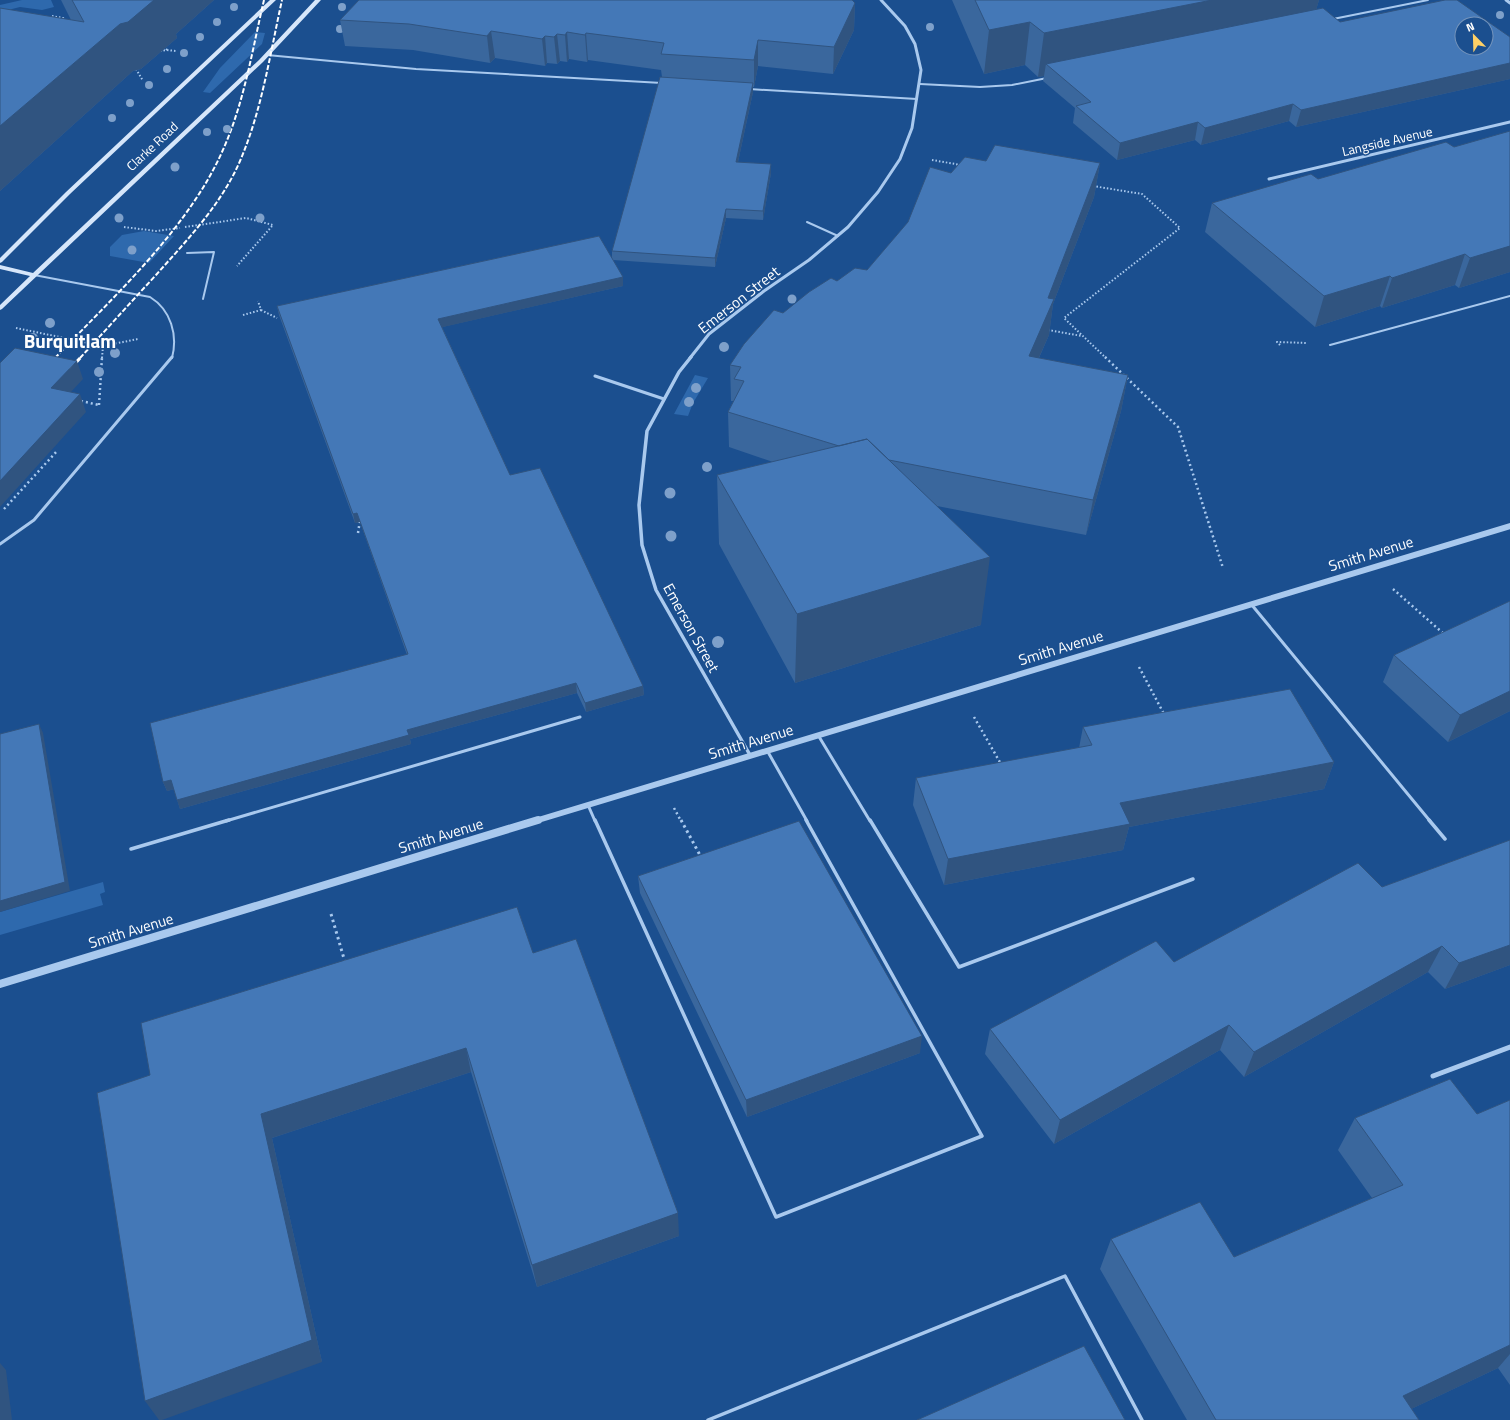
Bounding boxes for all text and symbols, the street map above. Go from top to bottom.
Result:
north arrow [1454,16,1494,56]
text: N [1463,18,1477,36]
street label: Clarke Road [122,117,182,175]
street label: Langside Avenue [1340,121,1434,161]
street label: Emerson Street [693,260,785,339]
district label: Burquitlam [24,326,116,355]
street label: Smith Avenue [1326,530,1416,577]
street label: Emerson Street [657,579,726,677]
street label: Smith Avenue [1016,624,1106,671]
street label: Smith Avenue [706,718,796,765]
street label: Smith Avenue [396,812,486,859]
street label: Smith Avenue [86,907,176,954]

